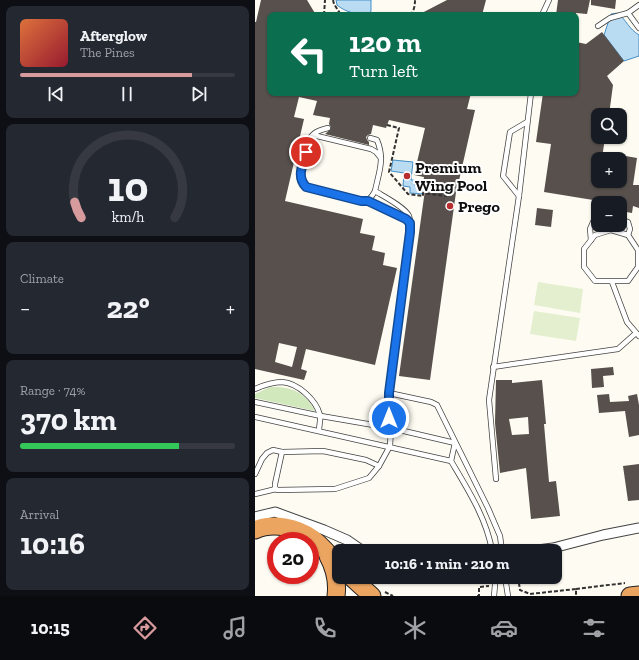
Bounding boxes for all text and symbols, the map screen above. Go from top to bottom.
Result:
text: 120 m [349,26,421,59]
text: Afterglow [80,27,147,45]
icon: left [283,28,335,80]
text: The Pines [80,45,135,60]
text: Turn left [349,60,418,82]
icon: previous [45,83,67,105]
icon: pause [116,83,138,105]
icon: next [188,83,210,105]
map controls [591,108,627,232]
button: search [591,108,627,144]
pin [289,135,323,169]
icon: arrive [295,141,317,163]
button: + [591,152,627,188]
place label: Premium Wing Pool [415,158,488,195]
text: 10 [107,162,148,212]
marker: Premium Wing Pool [402,171,412,181]
button: − [591,196,627,232]
place label: Prego [458,197,500,216]
marker: Prego [445,201,455,211]
text: km/h [111,209,144,226]
text: Climate [20,271,64,286]
text: 22° [106,290,150,326]
text: − [20,295,30,322]
text: + [226,295,235,322]
text: Range · 74% [20,383,85,398]
position arrow [368,397,410,439]
text: 370 km [20,402,117,438]
text: Arrival [20,507,59,522]
text: 10:16 [20,526,85,562]
speed limit sign: 20 [267,532,319,584]
text: 10:16 · 1 min · 210 m [385,555,509,573]
icon: directions [131,614,159,642]
icon: music [221,614,249,642]
icon: phone [311,614,339,642]
icon: climate [401,614,429,642]
icon: car [490,614,518,642]
icon: filters [580,614,608,642]
text: 10:15 [31,617,70,639]

